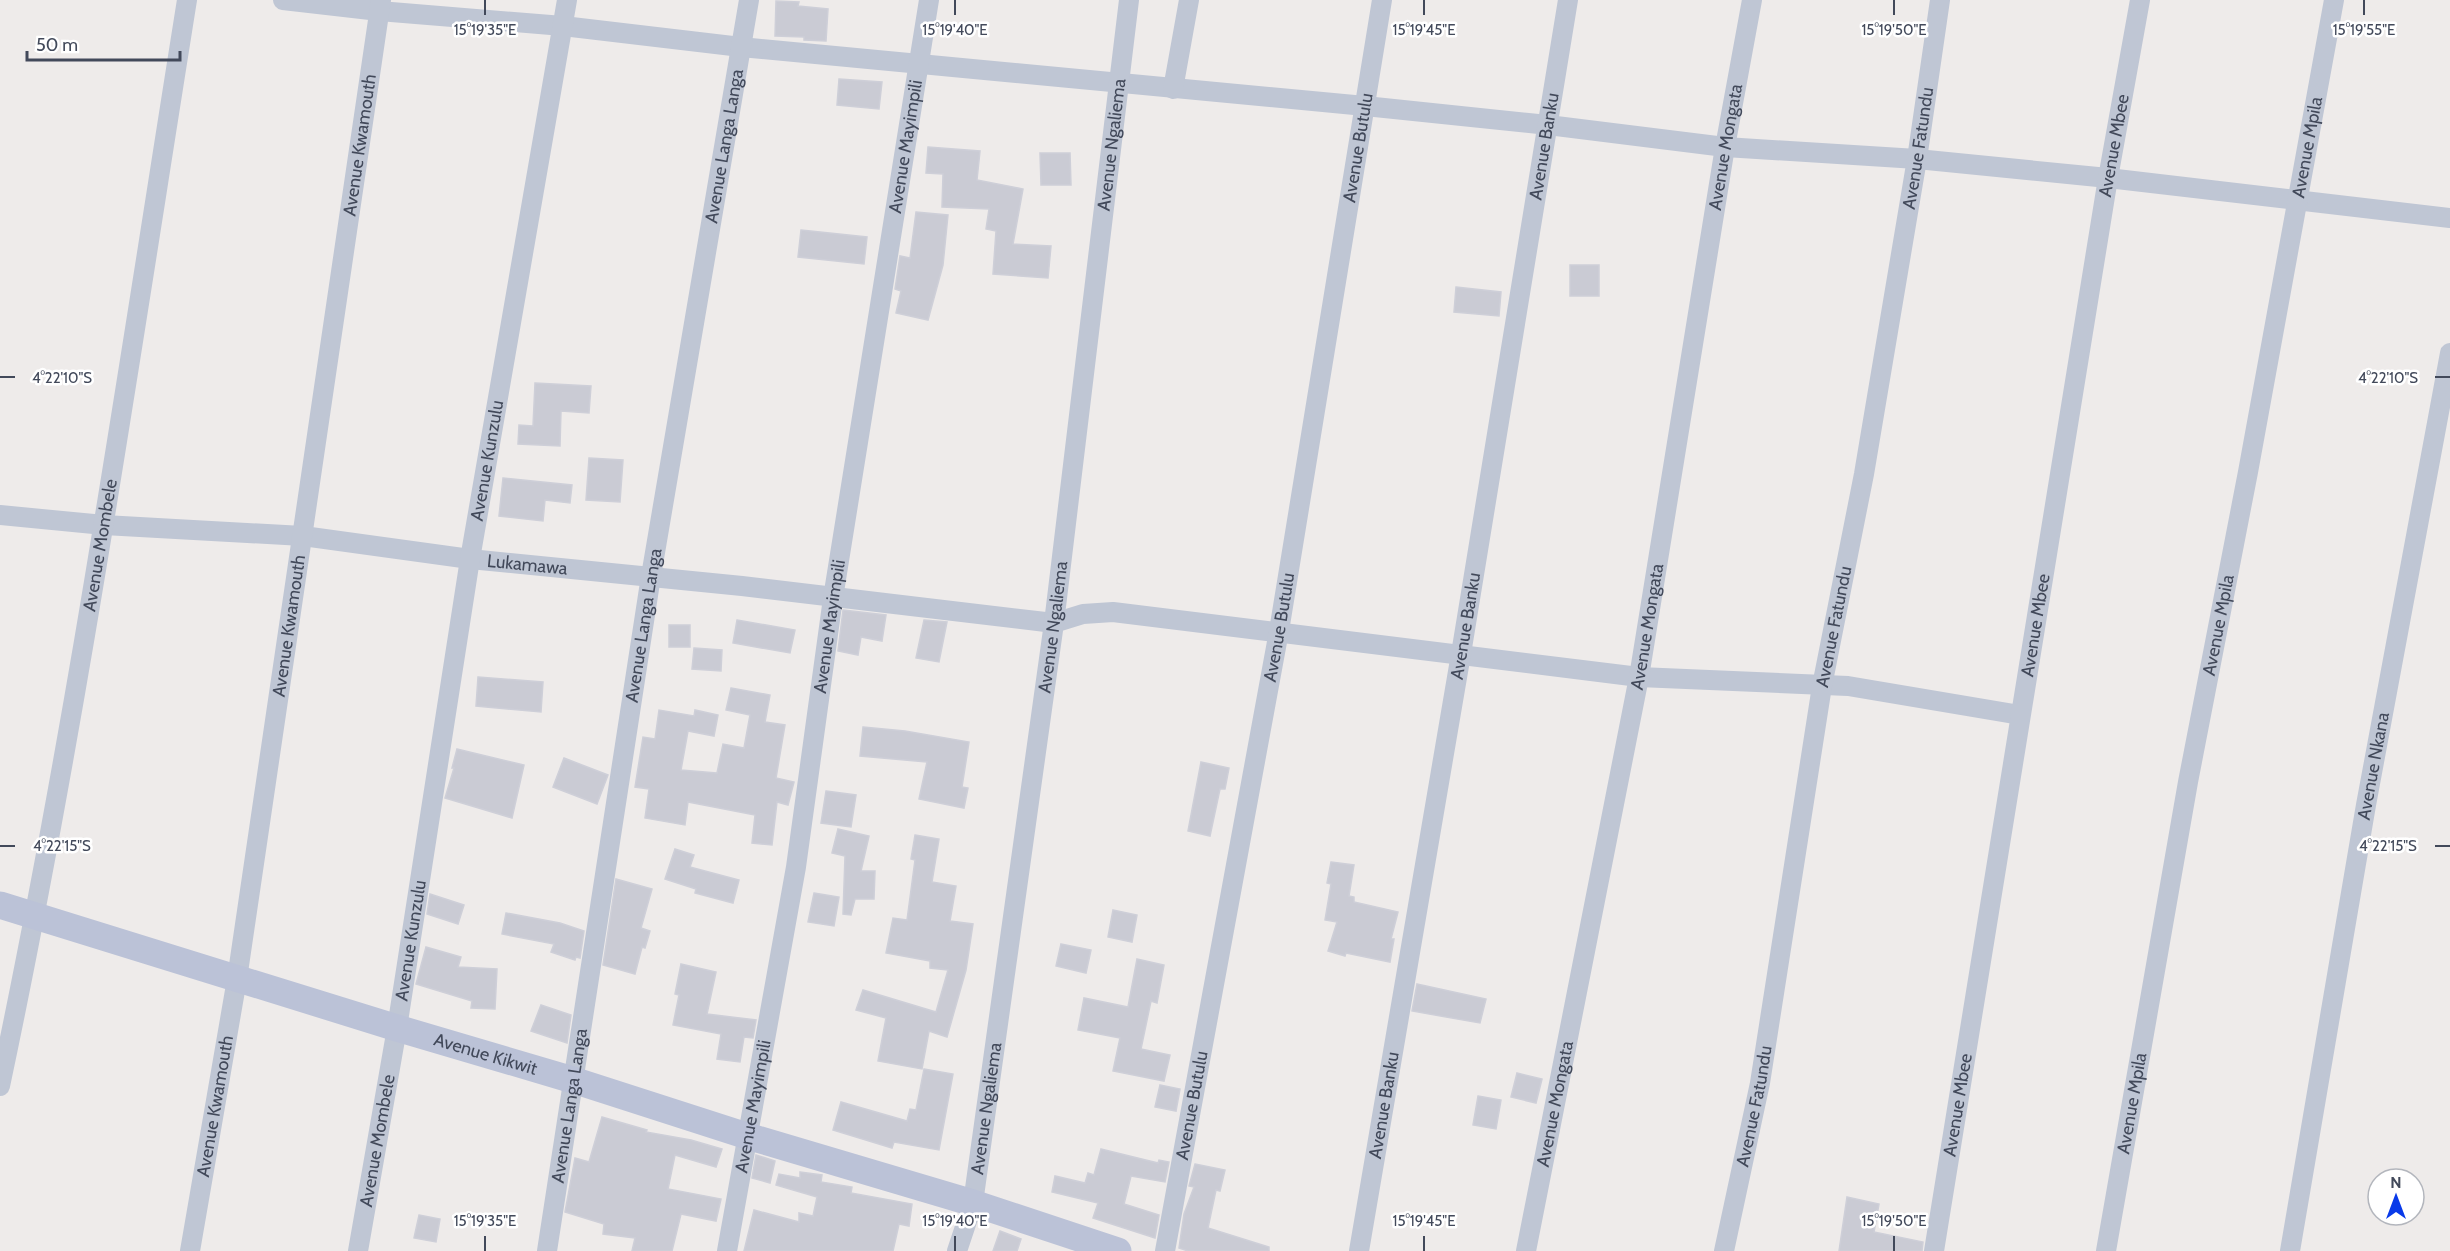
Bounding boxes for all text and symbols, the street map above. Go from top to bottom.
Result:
text: 15°19'35"E [454,21,516,39]
text: 15°19'40"E [922,21,988,39]
text: 15°19'45"E [1393,21,1456,39]
text: 15°19'50"E [1861,21,1927,39]
text: 15°19'55"E [2333,21,2395,39]
scale bar [27,24,180,62]
text: 50 m [36,34,78,56]
street label: Avenue Langa Langa [700,67,748,225]
street label: Avenue Kwamouth [338,73,381,217]
street label: Avenue Ngaliema [1093,77,1130,212]
street label: Avenue Mayimpili [884,78,927,215]
street label: Avenue Mongata [1704,82,1747,212]
street label: Avenue Fatundu [1898,86,1938,211]
street label: Avenue Banku [1524,91,1564,202]
street label: Avenue Butulu [1338,92,1378,204]
street label: Avenue Mbee [2094,92,2134,199]
street label: Avenue Mpila [2287,95,2327,200]
text: 4°22'10"S [32,369,92,387]
text: 4°22'10"S [2358,369,2418,387]
street label: Avenue Kunzulu [466,398,508,523]
street label: Avenue Mombele [78,477,122,613]
street label: Avenue Langa Langa [621,546,667,704]
street label: Lukamawa [486,550,569,580]
street label: Avenue Kwamouth [268,553,310,698]
street label: Avenue Mayimpili [809,558,850,695]
street label: Avenue Ngaliema [1033,560,1072,695]
street label: Avenue Mongata [1626,562,1668,692]
street label: Avenue Fatundu [1811,564,1856,689]
street label: Avenue Butulu [1259,571,1299,684]
street label: Avenue Banku [1446,571,1485,681]
street label: Avenue Mbee [2016,572,2055,678]
street label: Avenue Mpila [2198,572,2239,677]
street label: Avenue Nkana [2353,710,2394,822]
text: 4°22'15"S [33,837,91,855]
text: 4°22'15"S [2359,837,2417,855]
street label: Avenue Kunzulu [390,878,431,1002]
street label: Avenue Langa Langa [547,1027,592,1184]
street label: Avenue Kikwit [431,1029,540,1080]
street label: Avenue Kwamouth [192,1034,238,1179]
street label: Avenue Mayimpili [730,1038,776,1175]
street label: Avenue Mongata [1532,1039,1578,1169]
street label: Avenue Ngaliema [966,1041,1006,1176]
street label: Avenue Fatundu [1731,1044,1777,1169]
street label: Avenue Butulu [1171,1049,1213,1162]
street label: Avenue Banku [1364,1050,1404,1160]
street label: Avenue Mpila [2112,1051,2152,1156]
street label: Avenue Mbee [1939,1052,1977,1158]
street label: Avenue Mombele [355,1073,400,1209]
north arrow [2366,1167,2426,1227]
text: N [2390,1173,2402,1192]
text: 15°19'35"E [454,1212,516,1230]
text: 15°19'40"E [922,1212,988,1230]
text: 15°19'45"E [1393,1212,1456,1230]
text: 15°19'50"E [1861,1212,1927,1230]

